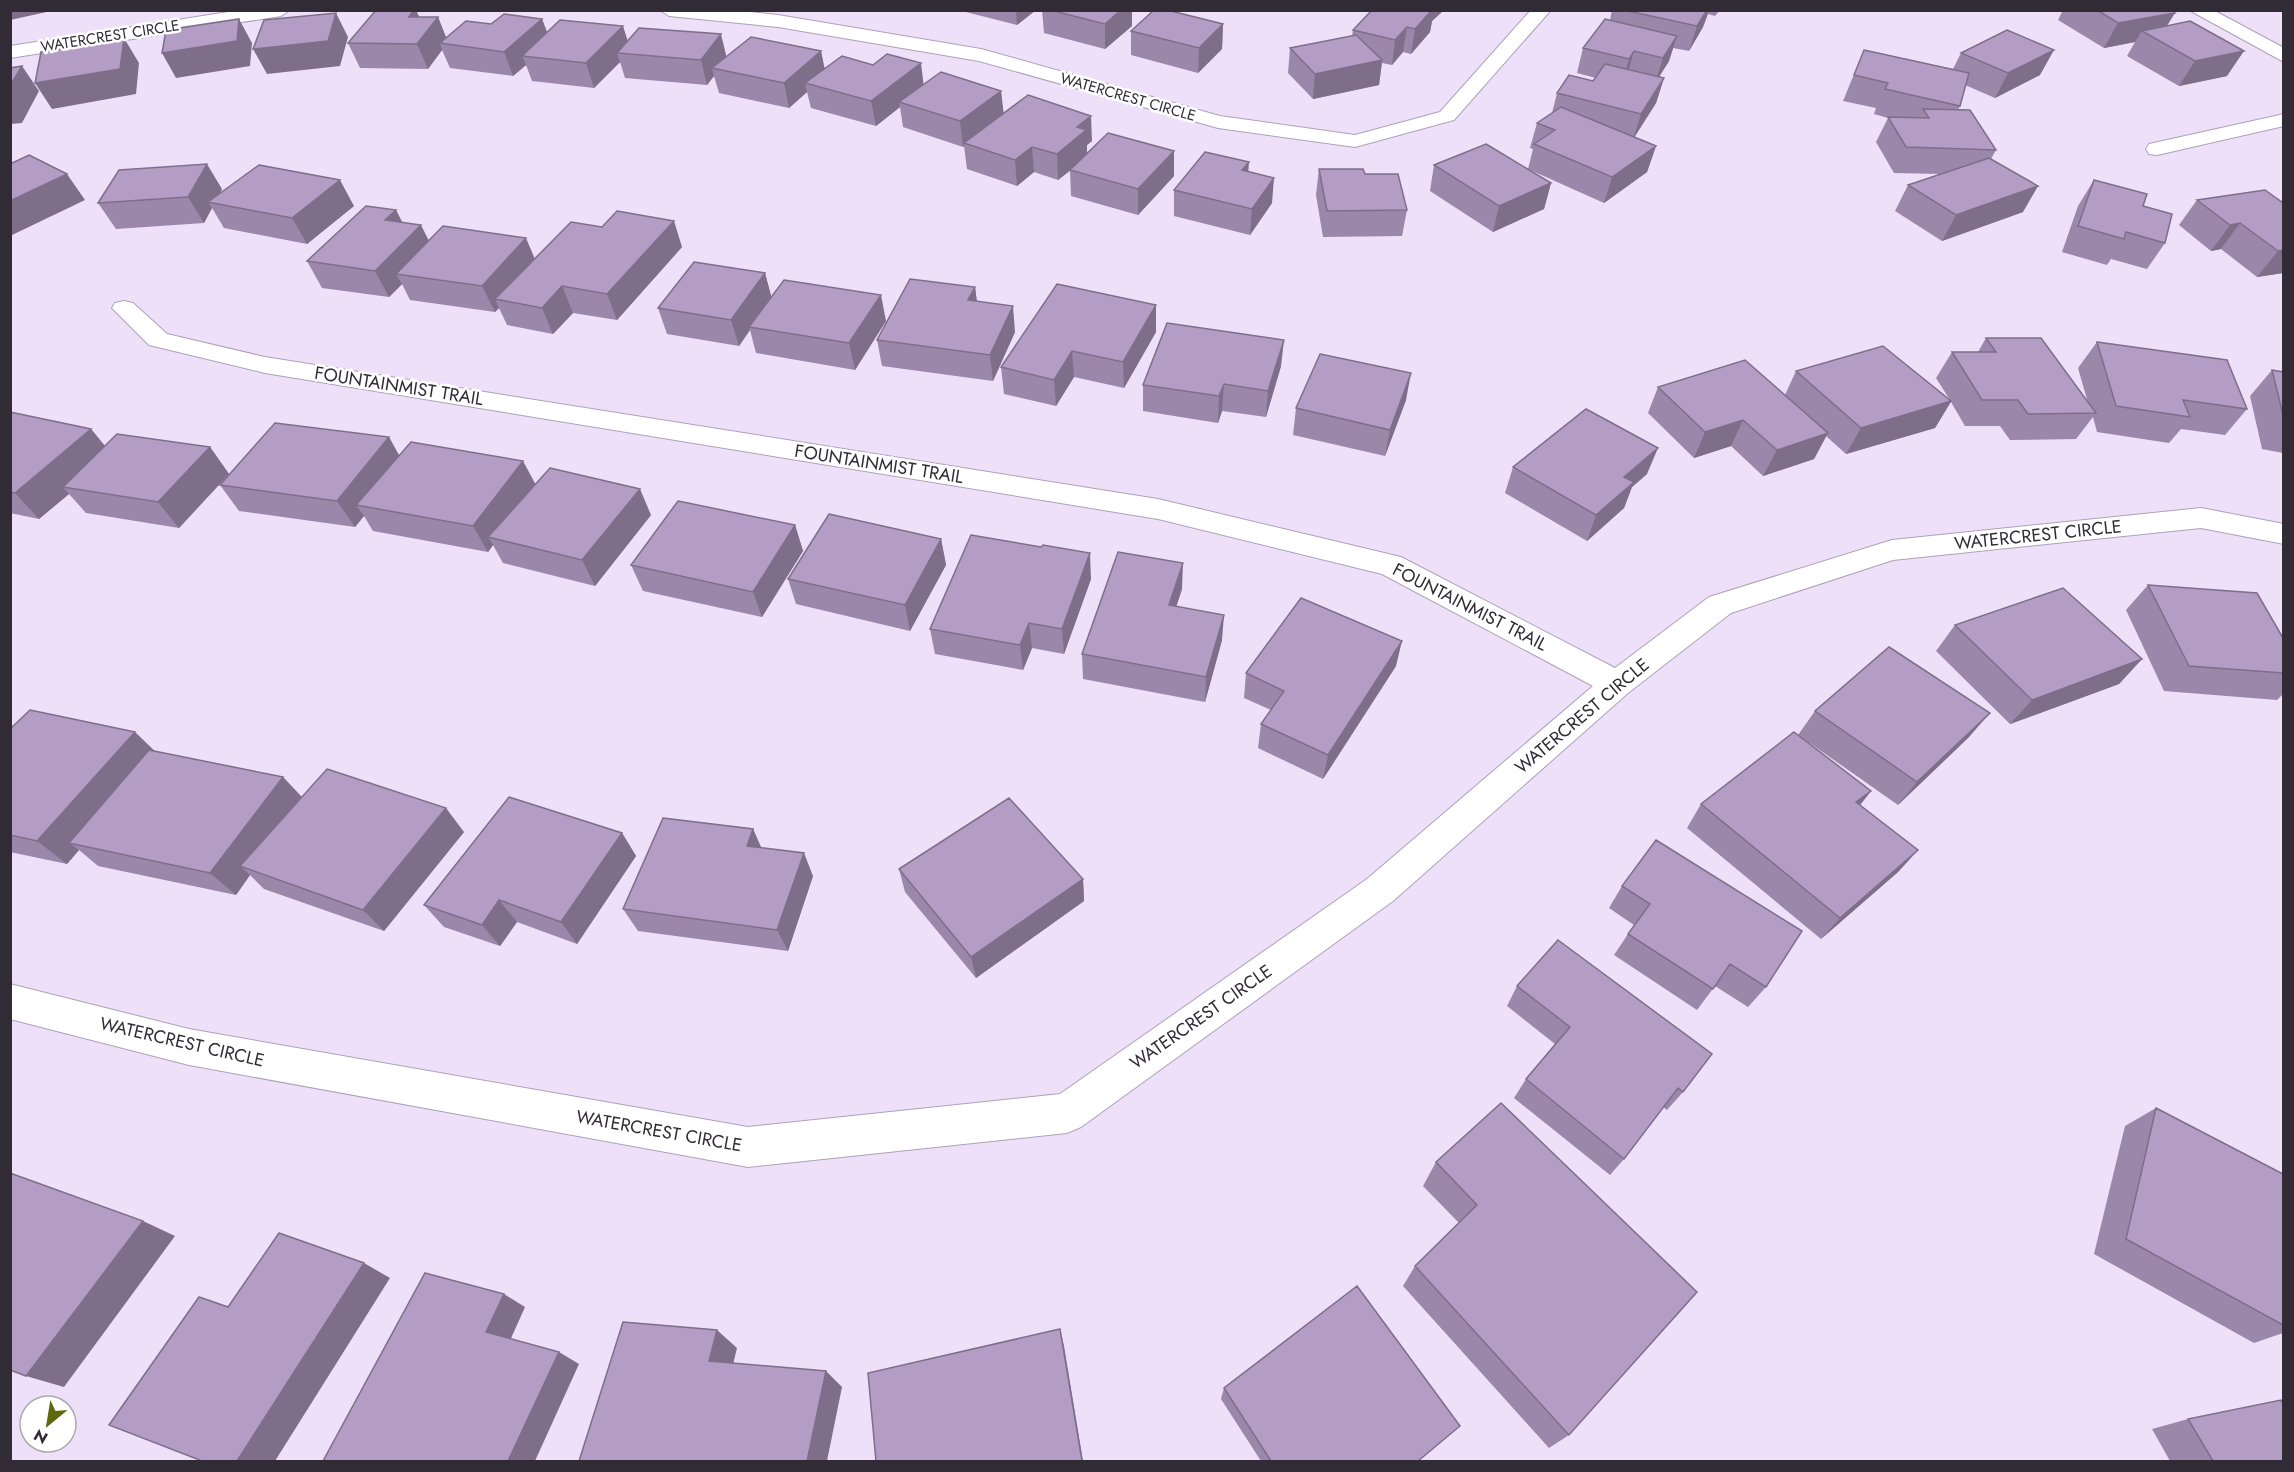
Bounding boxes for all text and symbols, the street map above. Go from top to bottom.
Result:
street label: WATERCREST CIRCLE [39,14,181,58]
street label: WATERCREST CIRCLE [1058,67,1198,127]
street label: FOUNTAINMIST TRAIL [313,360,485,412]
street label: FOUNTAINMIST TRAIL [793,438,965,490]
street label: WATERCREST CIRCLE [1953,513,2123,557]
street label: FOUNTAINMIST TRAIL [1388,557,1552,657]
street label: WATERCREST CIRCLE [1509,652,1655,780]
street label: WATERCREST CIRCLE [1125,958,1277,1076]
street label: WATERCREST CIRCLE [97,1010,267,1074]
street label: WATERCREST CIRCLE [574,1104,744,1158]
north arrow [18,1394,78,1454]
text: N [29,1423,52,1450]

